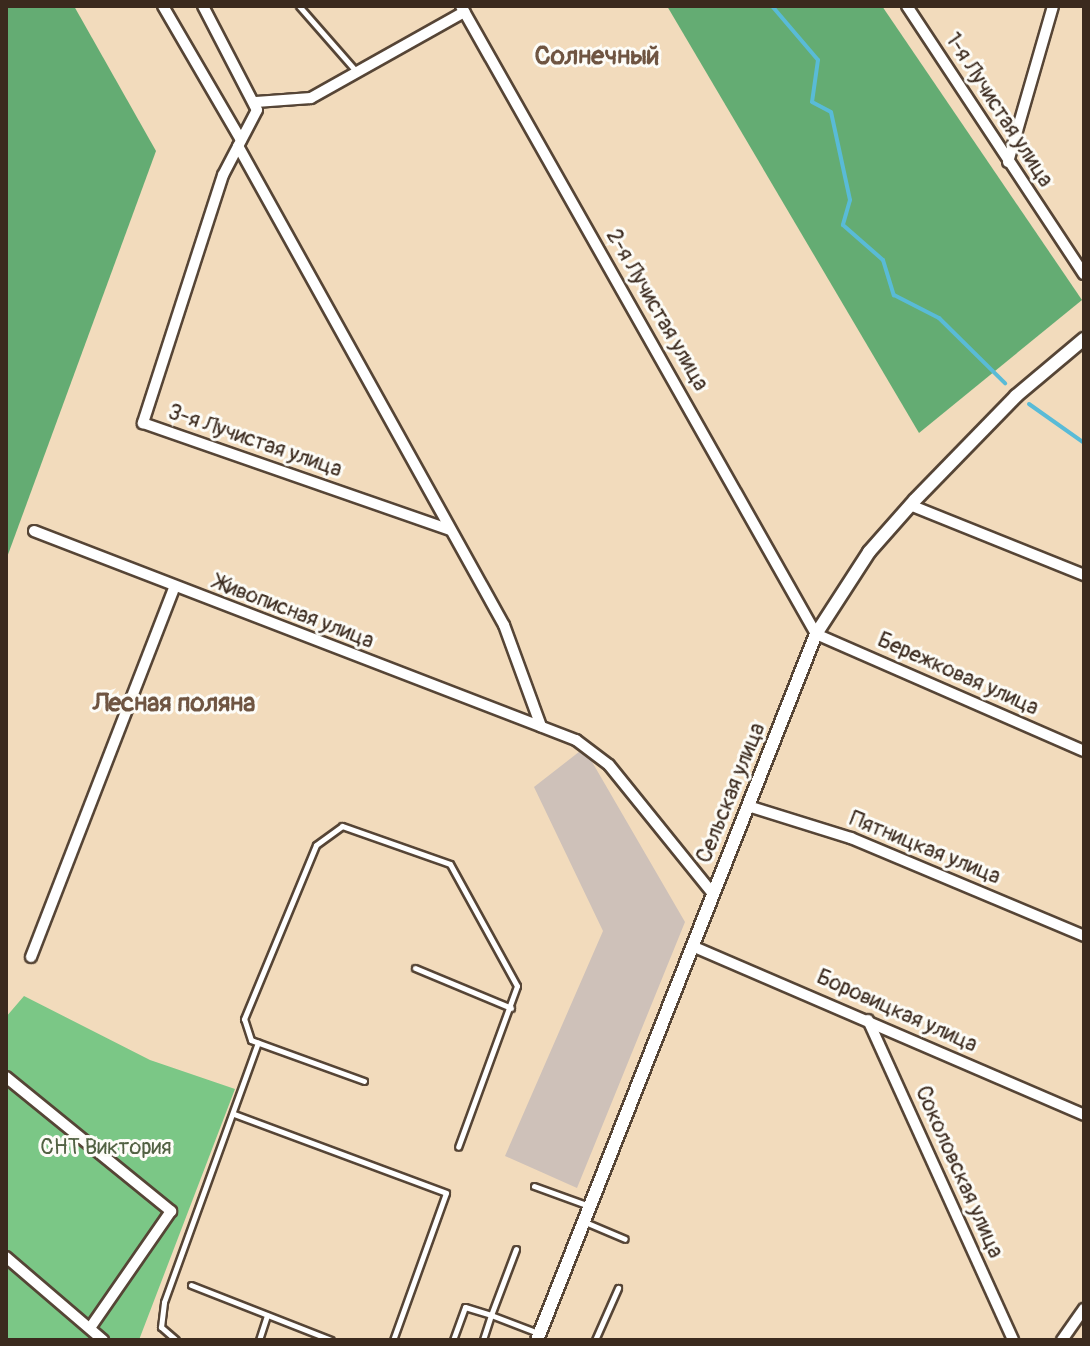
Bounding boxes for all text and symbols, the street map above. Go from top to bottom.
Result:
street label: 1-я Лучистая улица [939,28,1059,192]
district label: Солнечный [535,41,659,73]
street label: 2-я Лучистая улица [600,225,714,395]
street label: 3-я Лучистая улица [165,399,345,483]
street label: Живописная улица [210,569,378,655]
street label: Бережковая улица [873,627,1043,721]
district label: Лесная поляна [93,688,255,720]
street label: Сельская улица [691,719,771,867]
street label: Пятницкая улица [846,806,1004,890]
street label: Боровицкая улица [813,964,981,1058]
street label: Соколовская улица [909,1082,1009,1262]
park label: СНТ Виктория [40,1135,172,1161]

